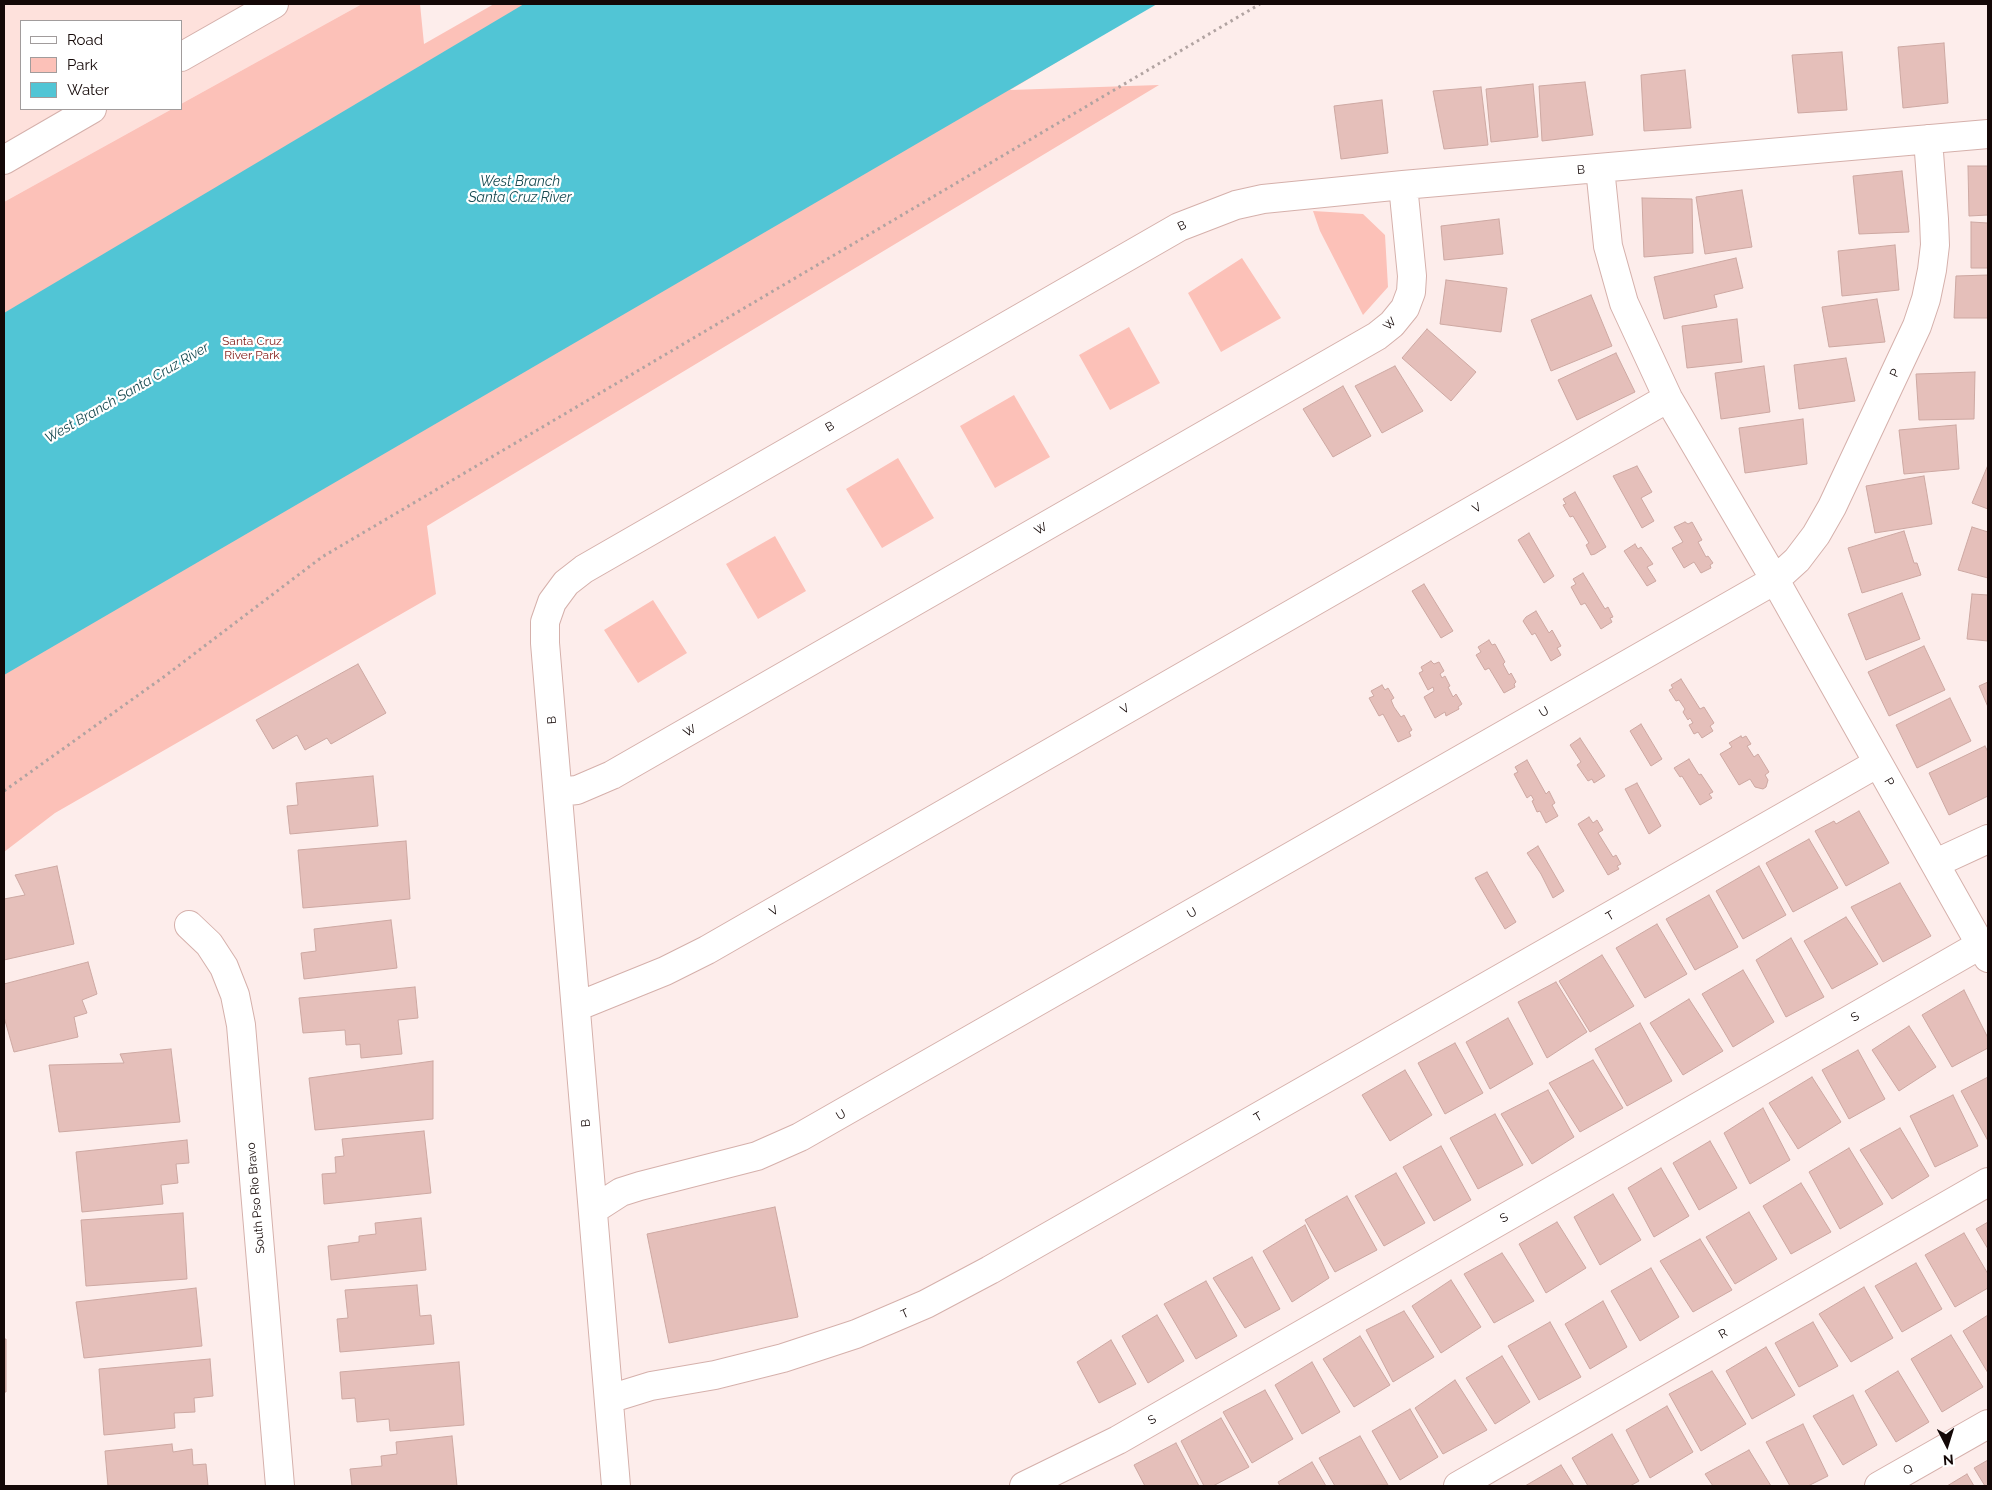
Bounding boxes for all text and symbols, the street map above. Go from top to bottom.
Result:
legend [20,20,182,110]
text: Road [67,31,103,49]
text: Park [67,56,98,74]
text: Water [67,81,109,99]
street label: B [1576,162,1586,178]
water label: West Branch Santa Cruz River [468,174,572,206]
street label: B [1175,218,1189,234]
street label: W [1380,314,1400,334]
park label: Santa Cruz River Park [222,334,282,362]
water label: West Branch Santa Cruz River [42,339,212,447]
street label: P [1887,367,1903,379]
street label: B [823,419,837,435]
street label: V [1470,500,1484,516]
street label: W [1032,520,1050,538]
street label: V [1118,701,1132,717]
street label: U [1536,703,1552,721]
street label: B [544,715,560,725]
street label: W [681,722,699,740]
street label: P [1881,775,1897,789]
street label: V [767,903,781,919]
street label: U [1184,904,1200,922]
street label: T [1603,908,1617,924]
street label: S [1848,1009,1862,1025]
street label: U [833,1106,849,1124]
street label: T [1251,1109,1265,1125]
street label: B [578,1118,594,1128]
street label: South Pso Rio Bravo [244,1142,268,1254]
street label: S [1497,1210,1511,1226]
street label: T [899,1306,911,1322]
street label: R [1716,1326,1730,1342]
street label: S [1145,1412,1159,1428]
north arrow [1922,1420,1972,1470]
text: N [1942,1452,1954,1468]
street label: Q [1901,1462,1915,1478]

